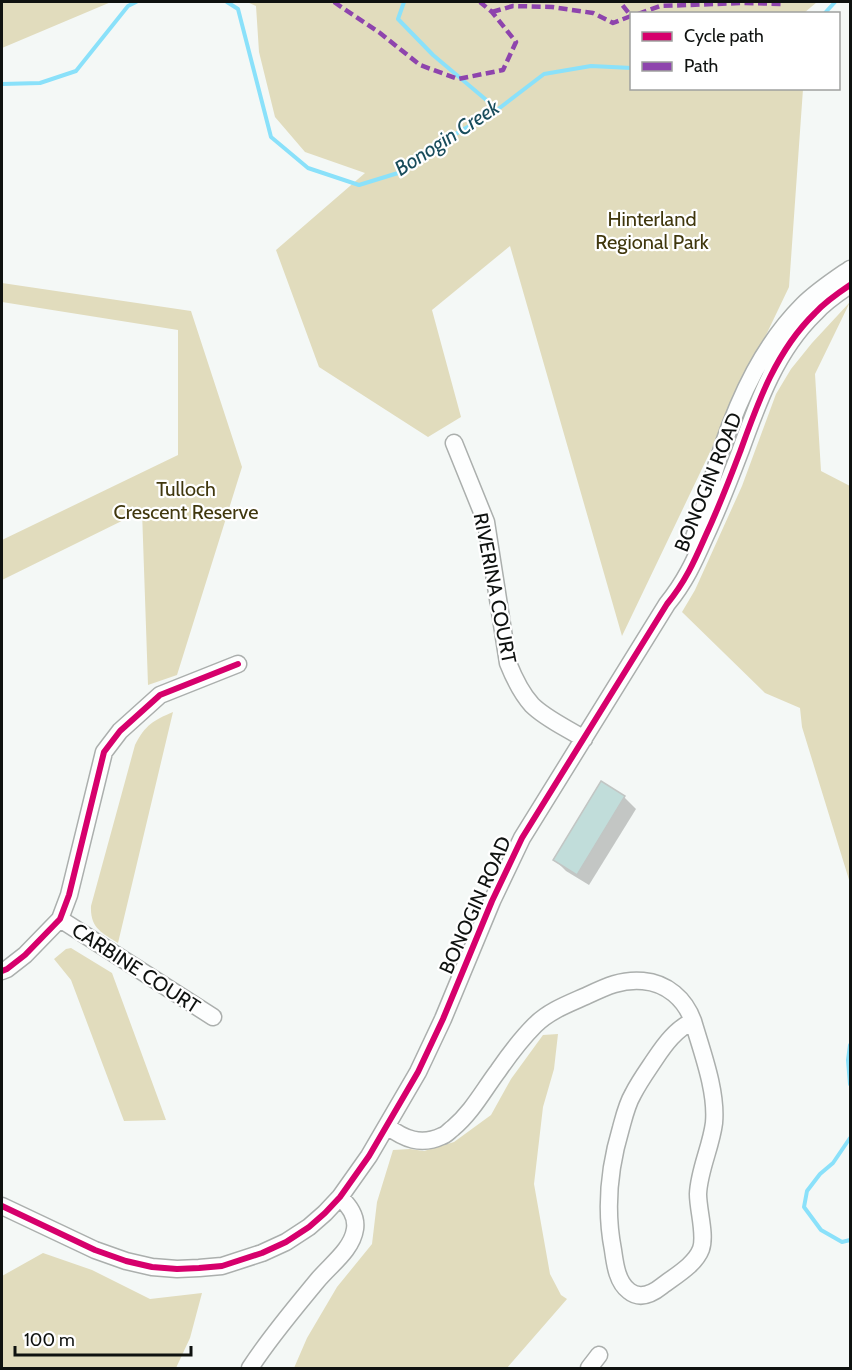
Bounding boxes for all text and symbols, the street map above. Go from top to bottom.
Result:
legend [630,12,840,90]
text: Cycle path [684,25,764,47]
text: Path [684,55,718,77]
water label: Bonogin Creek [390,94,505,181]
park label: Hinterland Regional Park [595,207,709,254]
street label: BONOGIN ROAD [669,409,747,555]
park label: Tulloch Crescent Reserve [114,477,258,524]
street label: RIVERINA COURT [469,511,521,666]
street label: BONOGIN ROAD [434,832,516,978]
street label: CARBINE COURT [67,918,205,1018]
scale bar [15,1319,190,1357]
text: 100 m [24,1329,75,1351]

